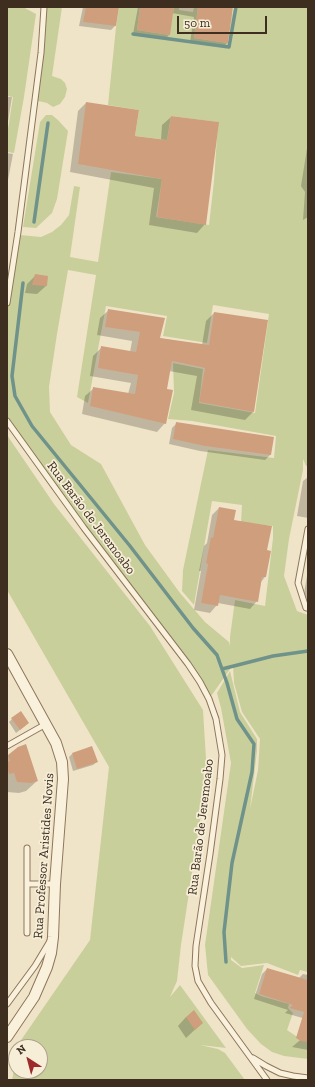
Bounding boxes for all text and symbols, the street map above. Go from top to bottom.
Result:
scale bar [179,8,269,34]
text: 50 m [184,16,210,30]
street label: Rua Barão de Jeremoabo [43,458,139,578]
street label: Rua Barão de Jeremoabo [185,758,217,896]
street label: Rua Professor Aristides Novis [30,773,58,939]
north arrow [8,1039,48,1079]
text: N [14,1042,28,1057]

